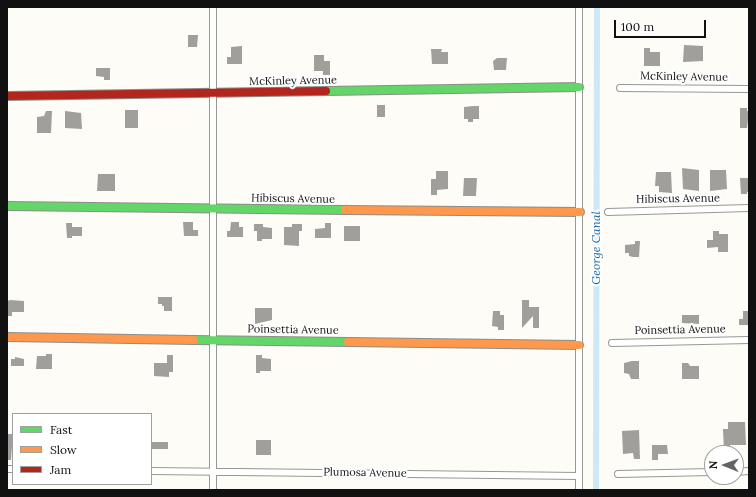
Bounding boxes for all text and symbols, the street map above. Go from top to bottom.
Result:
scale bar [616,12,708,38]
text: 100 m [621,19,654,34]
street label: McKinley Avenue [640,70,728,84]
street label: McKinley Avenue [249,74,337,88]
street label: Hibiscus Avenue [251,192,335,206]
street label: Hibiscus Avenue [636,192,720,206]
water label: George Canal [590,211,604,285]
street label: Poinsettia Avenue [247,323,339,337]
street label: Poinsettia Avenue [634,323,726,337]
legend [12,413,152,485]
text: Fast [50,422,73,437]
text: Slow [50,442,77,457]
north arrow [704,445,744,485]
text: N [706,460,720,469]
text: Jam [50,462,71,477]
street label: Plumosa Avenue [323,466,407,480]

